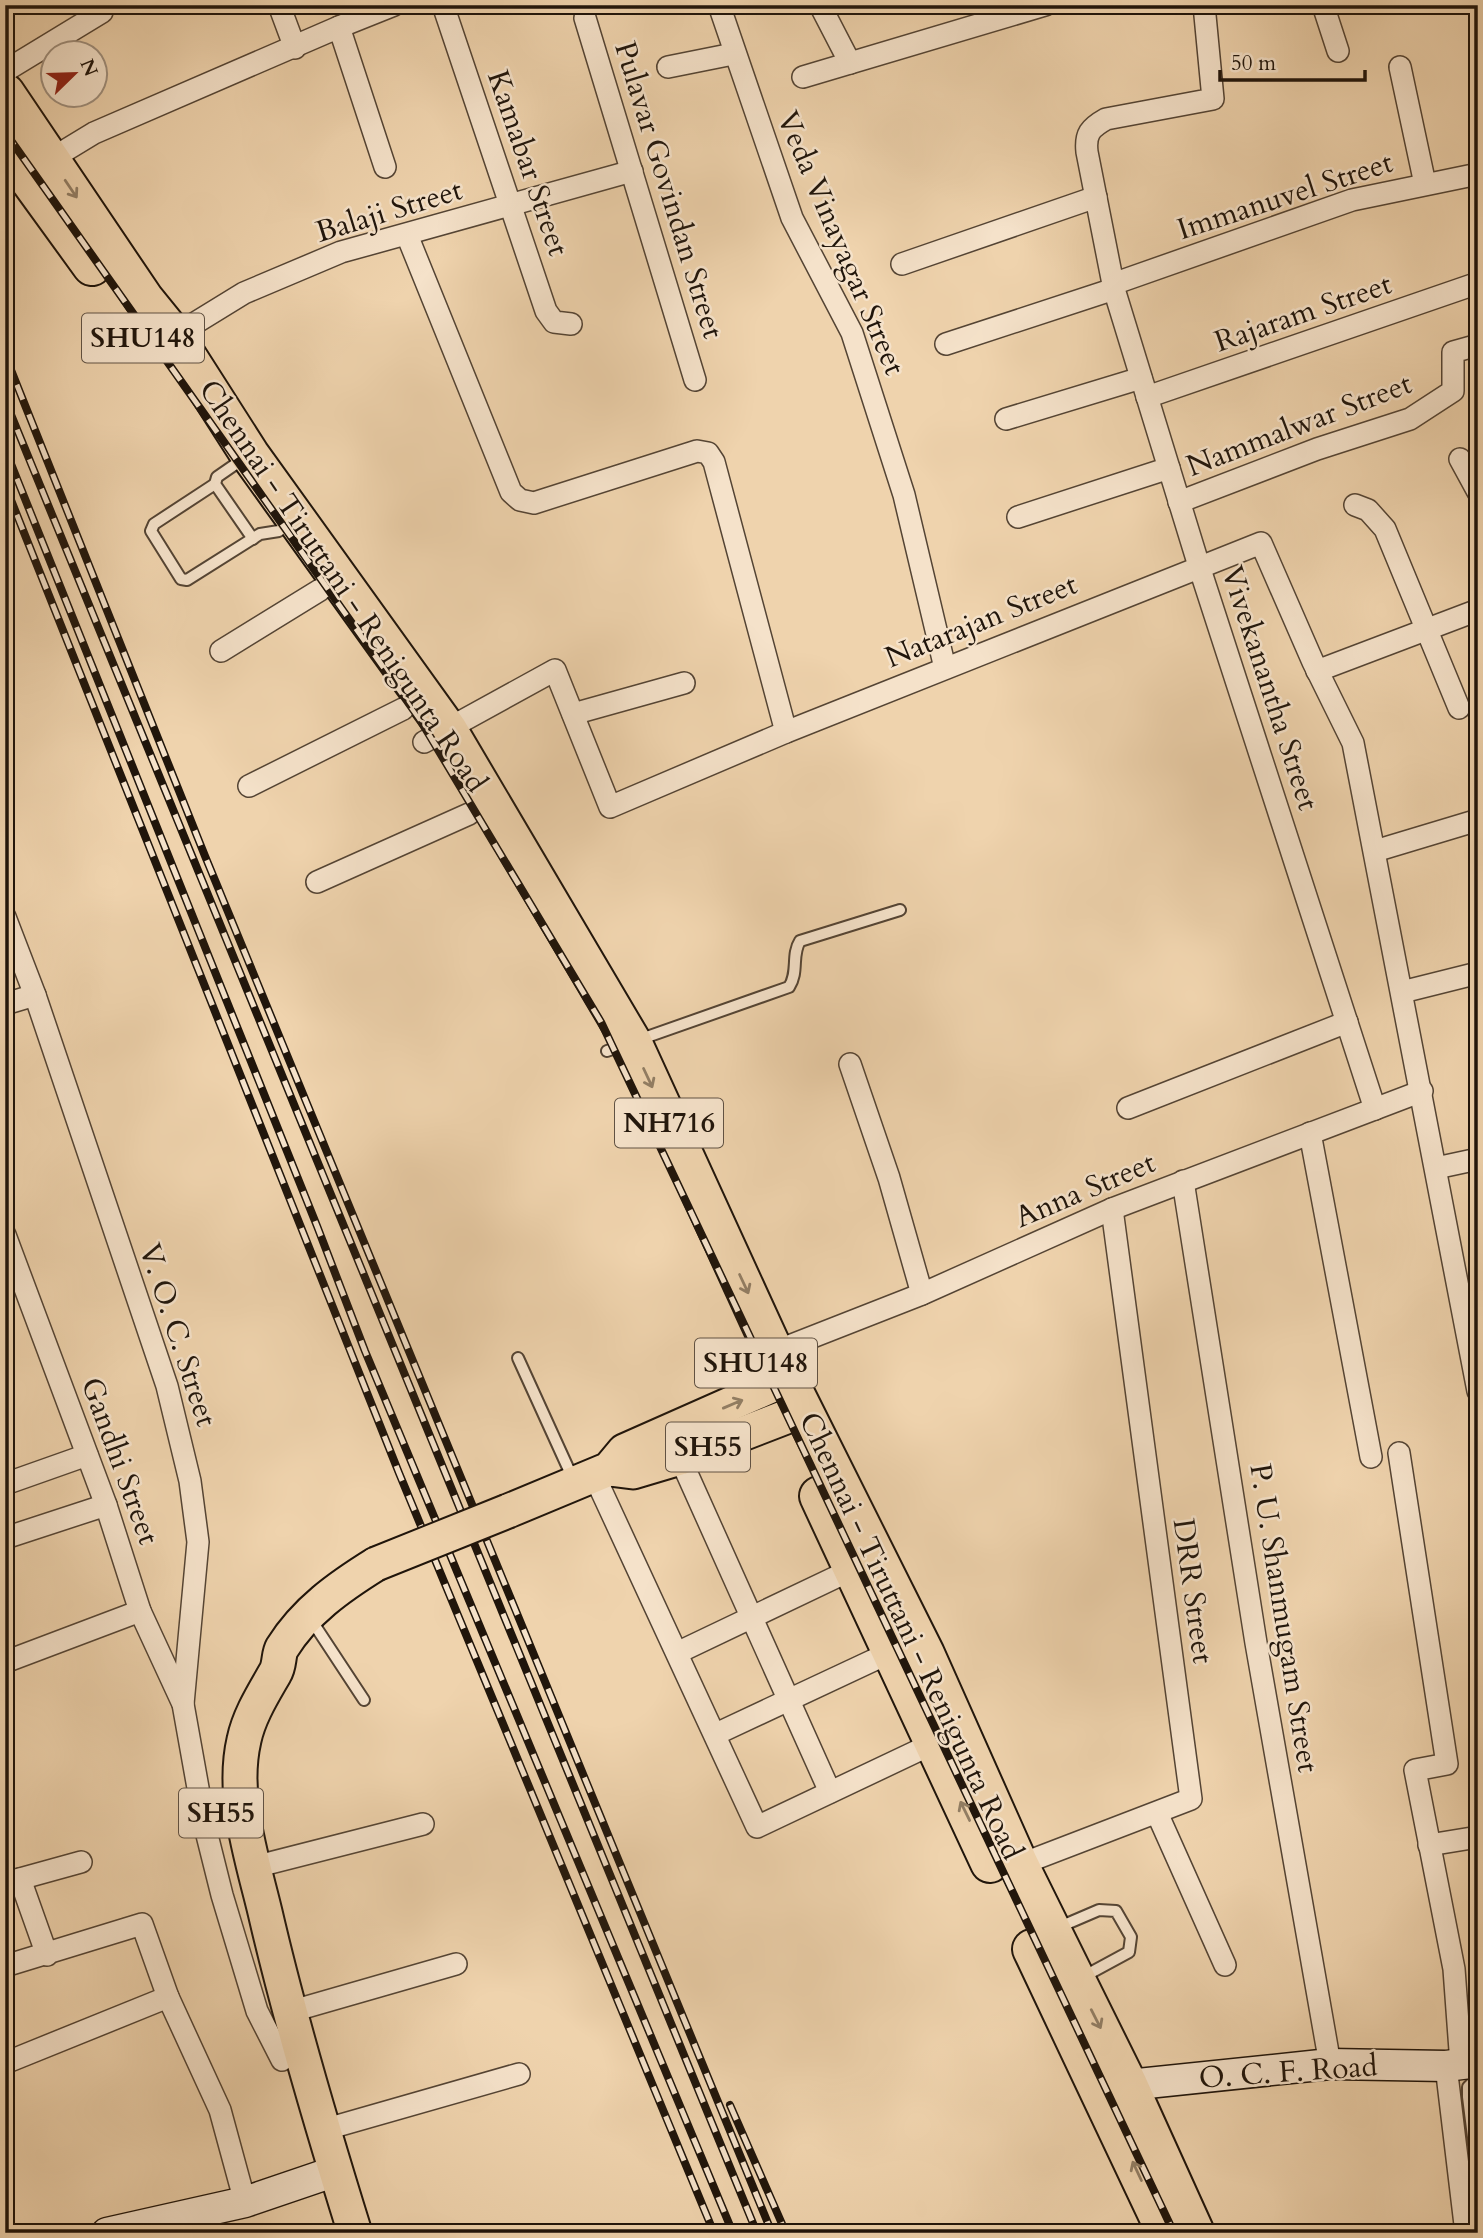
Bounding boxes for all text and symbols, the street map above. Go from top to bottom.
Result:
street label: Pulavar Govindan Street [604,36,734,344]
north arrow [38,38,108,108]
scale bar [1220,38,1366,82]
text: 50 m [1231,49,1276,78]
text: N [74,55,104,81]
street label: Kamabar Street [477,65,579,262]
street label: Veda Vinayagar Street [767,105,915,382]
street label: Immanuvel Street [1172,142,1398,250]
street label: Balaji Street [311,169,468,253]
one-way arrow [65,179,79,199]
street label: Rajaram Street [1209,263,1397,362]
road number: SHU148 [82,314,204,362]
street label: Nammalwar Street [1181,363,1418,487]
street label: Chennai - Tiruttani - Renigunta Road [189,372,497,800]
street label: Vivekanantha Street [1211,561,1329,816]
street label: Natarajan Street [879,564,1084,678]
one-way arrow [642,1067,655,1088]
road number: NH716 [615,1098,723,1148]
street label: Anna Street [1009,1142,1162,1238]
street label: V. O. C. Street [129,1238,227,1432]
one-way arrow [738,1273,751,1294]
road number: SHU148 [695,1338,817,1388]
street label: Gandhi Street [71,1372,169,1551]
one-way arrow [722,1397,743,1410]
street label: Chennai - Tiruttani - Renigunta Road [789,1406,1033,1866]
road number: SH55 [666,1422,750,1472]
street label: P. U. Shanmugam Street [1239,1461,1329,1776]
street label: DRR Street [1163,1516,1224,1667]
road number: SH55 [179,1788,263,1838]
one-way arrow [957,1801,971,1822]
one-way arrow [1089,2008,1103,2029]
street label: O. C. F. Road [1197,2045,1379,2099]
one-way arrow [1130,2161,1144,2182]

